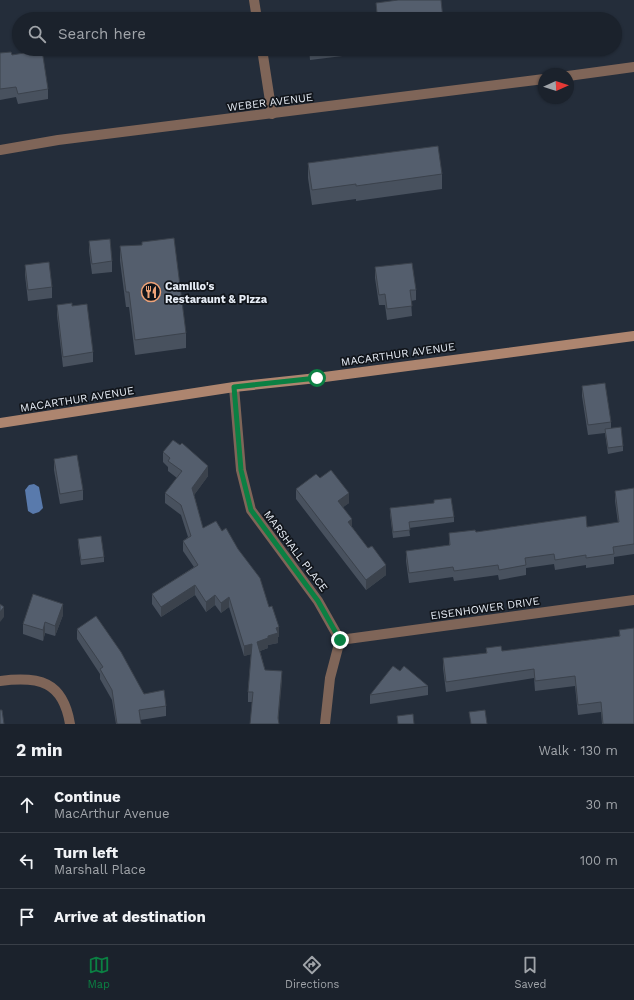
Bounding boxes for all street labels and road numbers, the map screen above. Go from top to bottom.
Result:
street label: WEBER AVENUE [227,91,314,114]
street label: MACARTHUR AVENUE [340,340,456,369]
street label: MACARTHUR AVENUE [19,384,135,415]
street label: MARSHALL PLACE [261,508,330,594]
street label: EISENHOWER DRIVE [430,594,540,623]

